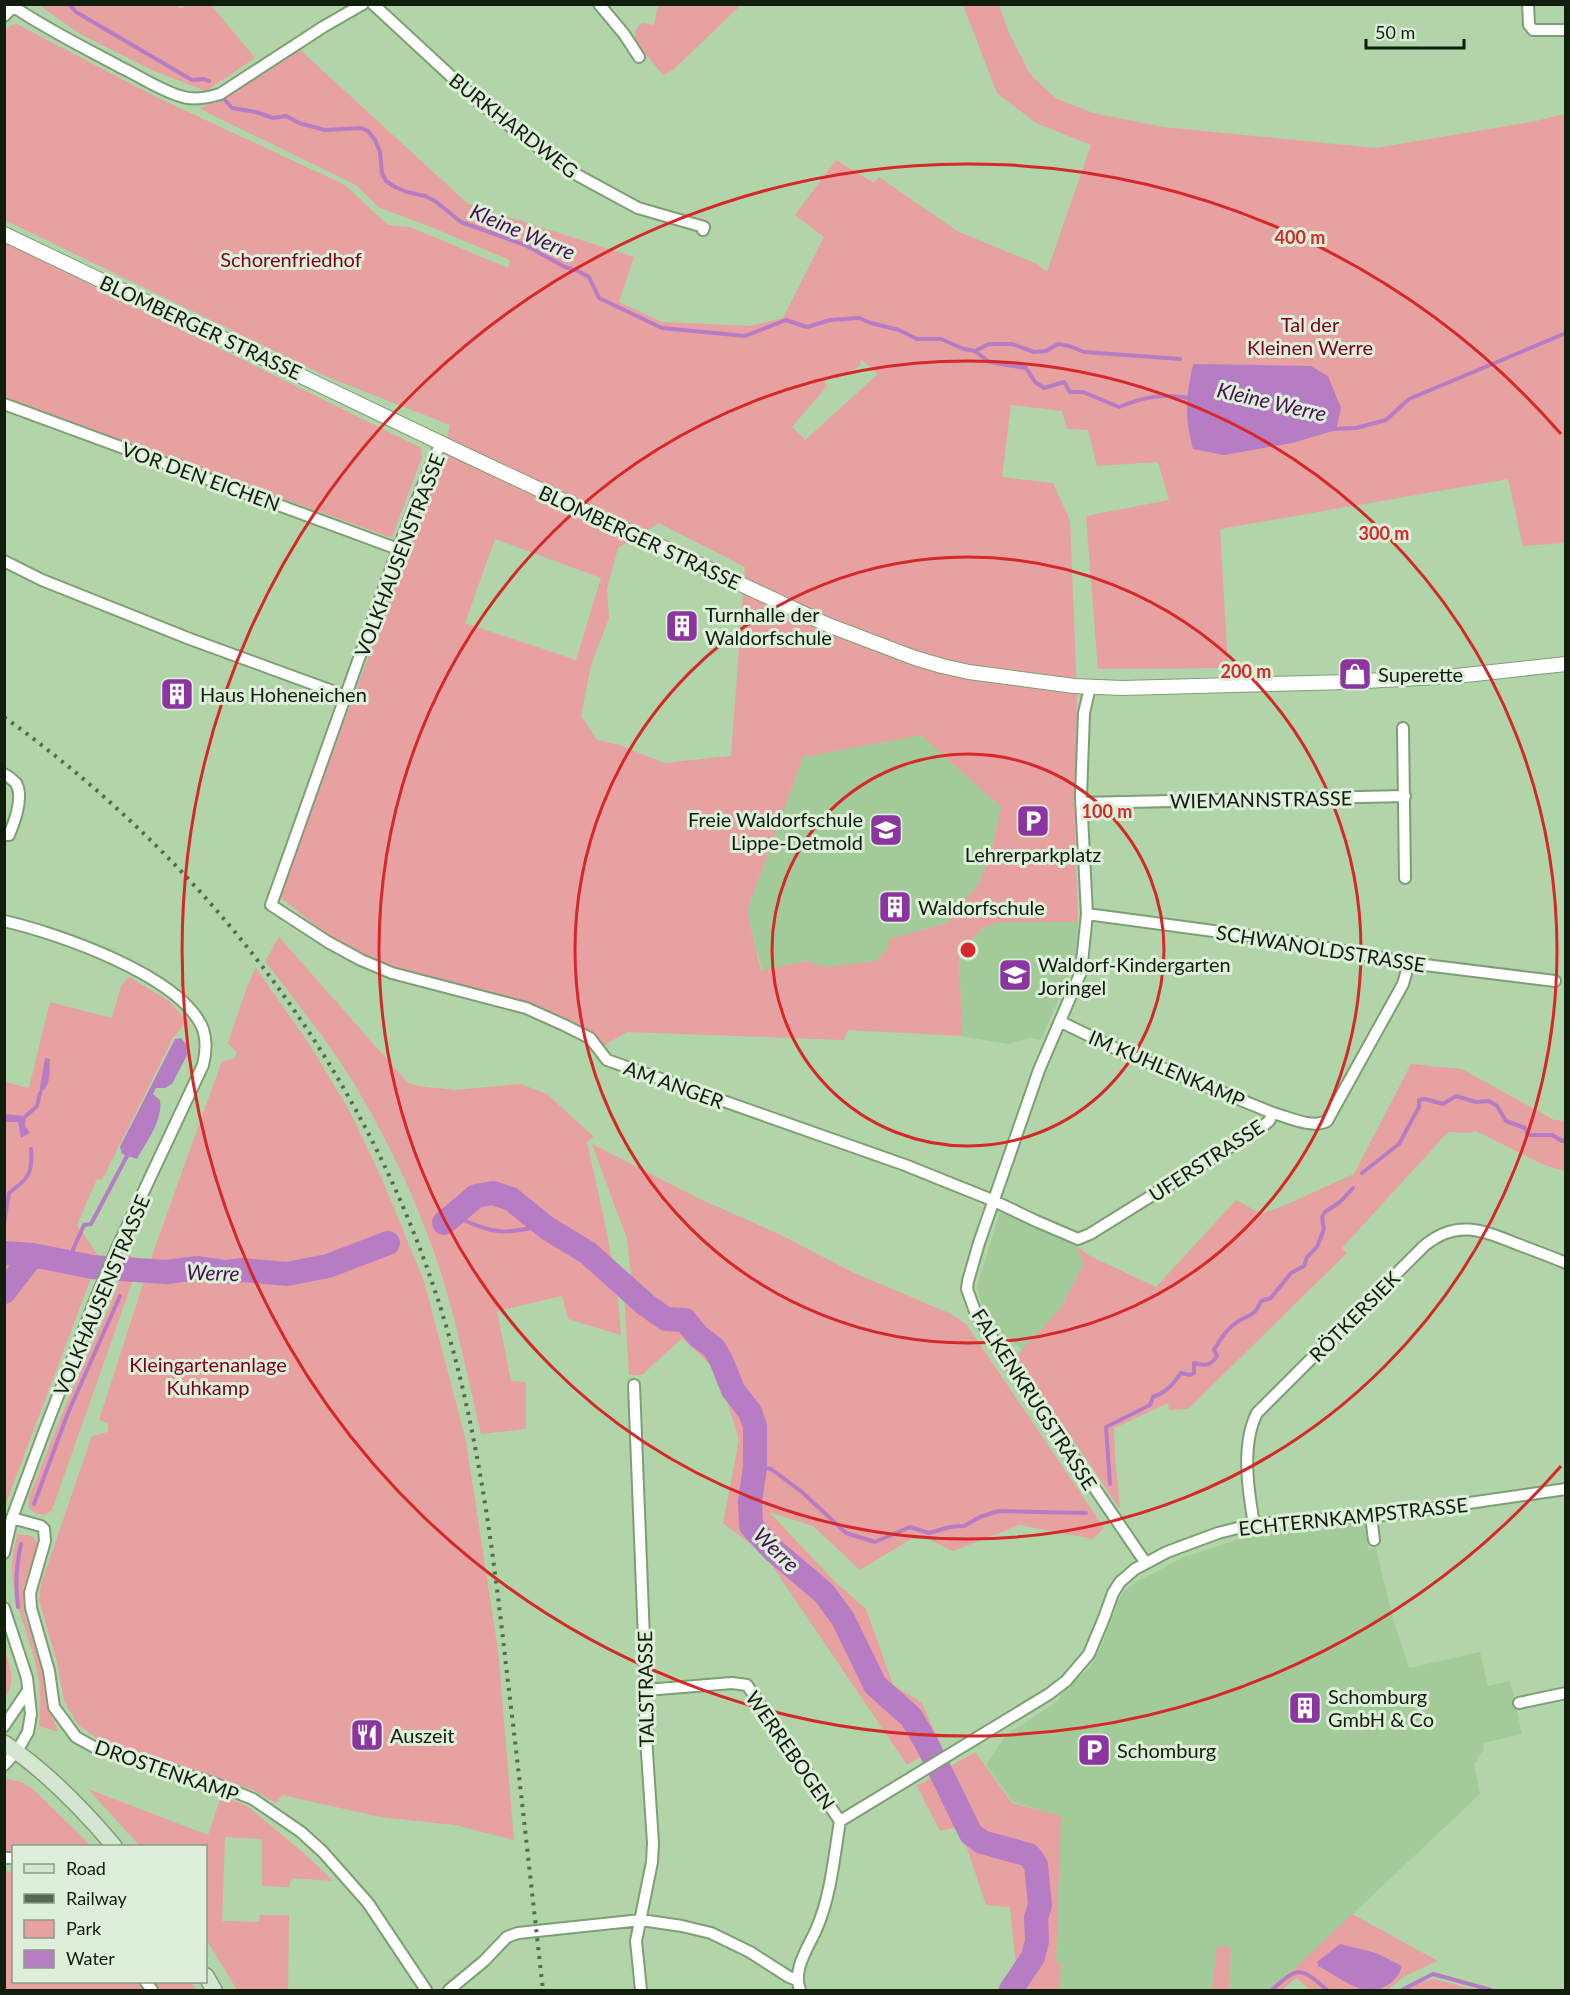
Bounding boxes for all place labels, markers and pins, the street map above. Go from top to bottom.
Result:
place label: Turnhalle der Waldorfschule [705,602,832,649]
building icon: Turnhalle der Waldorfschule [664,608,700,644]
shop icon: Superette [1337,656,1373,692]
place label: Superette [1378,662,1463,686]
building icon: Haus Hoheneichen [159,676,195,712]
place label: Haus Hoheneichen [200,682,367,706]
parking icon: Lehrerparkplatz [1015,803,1051,839]
place label: Freie Waldorfschule Lippe-Detmold [688,807,863,854]
school or university icon: Freie Waldorfschule Lippe-Detmold [868,812,904,848]
place label: Lehrerparkplatz [965,842,1101,866]
building icon: Waldorfschule [877,889,913,925]
place label: Waldorfschule [918,895,1045,919]
centre of rings [958,940,978,960]
place label: Waldorf-Kindergarten Joringel [1038,952,1231,999]
school or university icon: Waldorf-Kindergarten Joringel [997,957,1033,993]
place label: Schomburg GmbH & Co [1328,1684,1434,1731]
building icon: Schomburg GmbH & Co [1287,1690,1323,1726]
restaurant icon: Auszeit [349,1717,385,1753]
place label: Auszeit [390,1723,454,1747]
parking icon: Schomburg [1076,1732,1112,1768]
place label: Schomburg [1117,1738,1216,1762]

